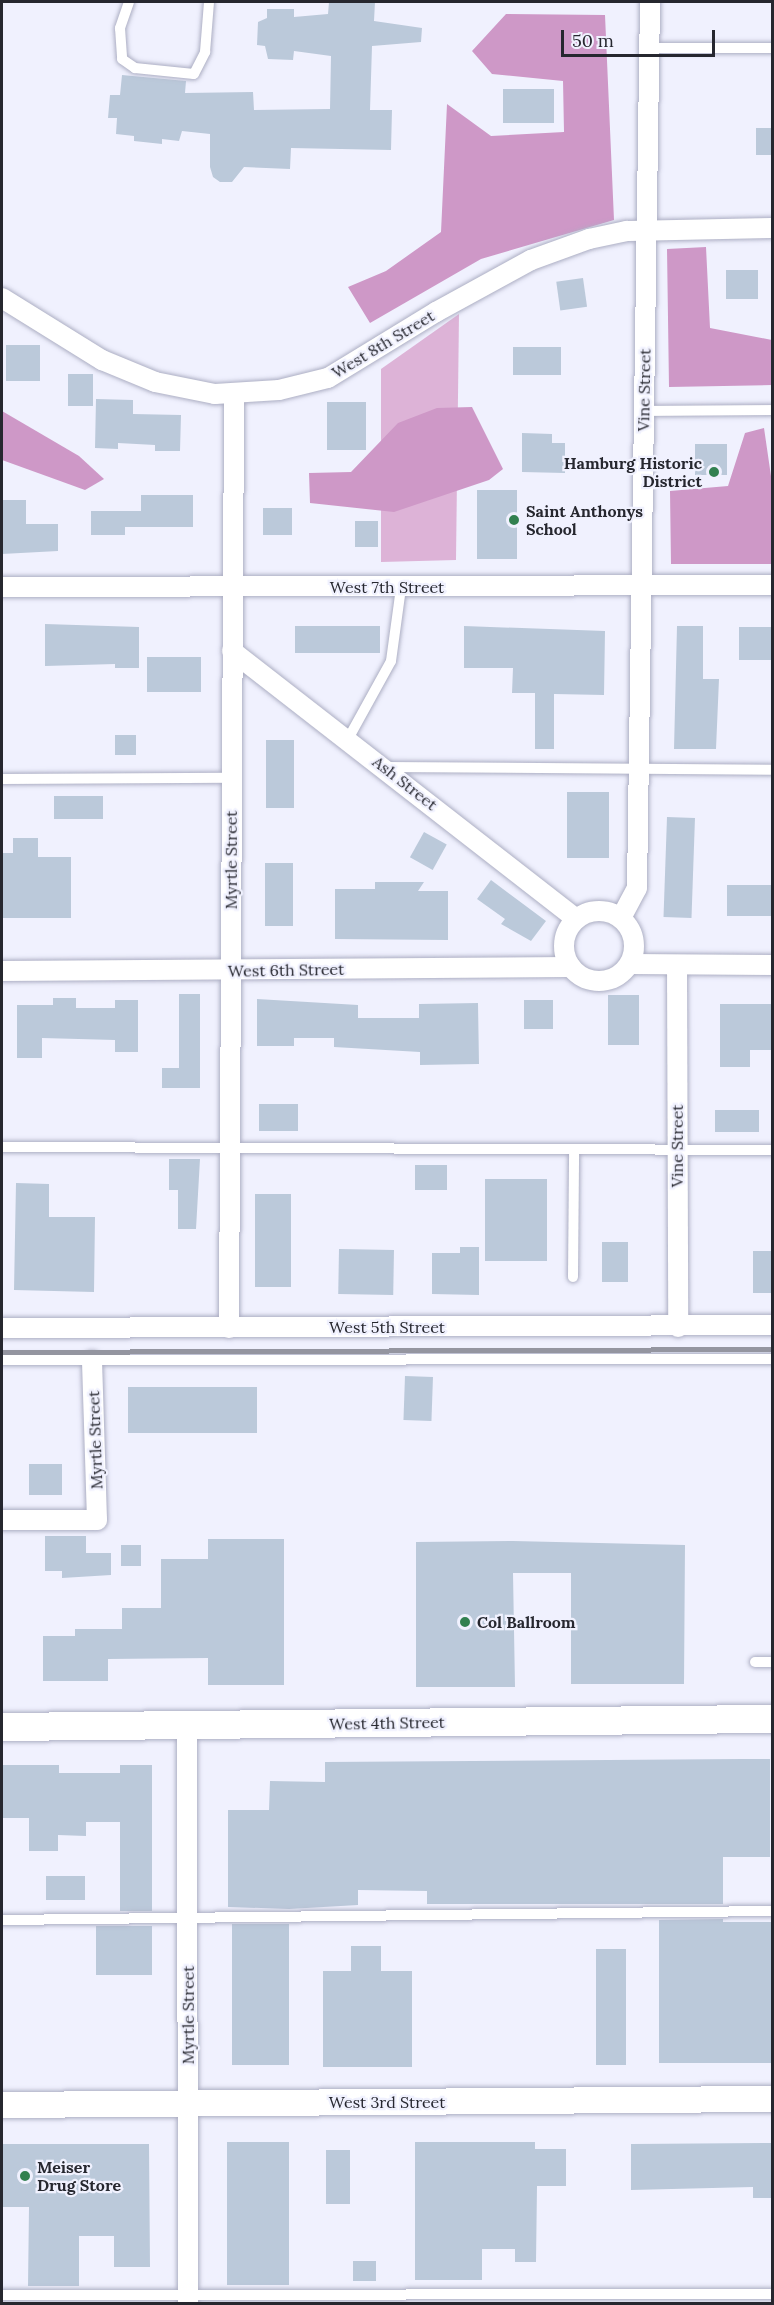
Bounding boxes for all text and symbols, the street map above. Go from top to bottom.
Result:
scale bar [564,18,718,56]
text: 50 m [572,29,614,52]
street label: West 8th Street [328,306,438,382]
street label: Vine Street [634,349,654,431]
place label: Hamburg Historic District [564,453,702,491]
marker: Hamburg Historic District [707,465,721,479]
place label: Saint Anthonys School [526,501,643,539]
marker: Saint Anthonys School [507,513,521,527]
street label: West 7th Street [330,577,444,597]
street label: Ash Street [369,752,441,814]
street label: Myrtle Street [221,811,241,909]
street label: West 6th Street [228,959,344,981]
street label: Vine Street [667,1105,687,1187]
street label: West 5th Street [329,1317,445,1337]
street label: Myrtle Street [84,1390,106,1490]
place label: Col Ballroom [477,1612,576,1632]
marker: Col Ballroom [458,1615,472,1629]
street label: West 4th Street [329,1712,445,1734]
street label: Myrtle Street [178,1966,198,2064]
street label: West 3rd Street [329,2092,445,2112]
place label: Meiser Drug Store [37,2157,121,2195]
marker: Meiser Drug Store [18,2169,32,2183]

